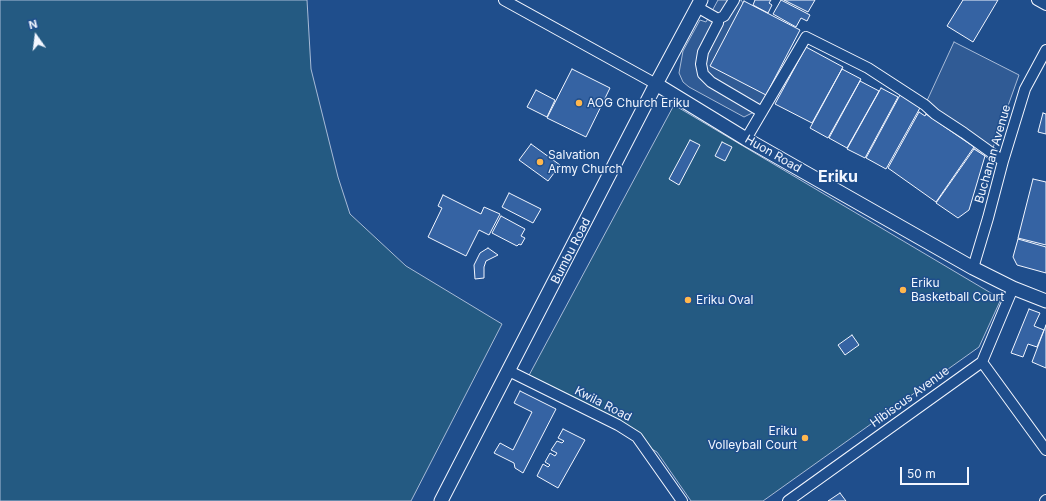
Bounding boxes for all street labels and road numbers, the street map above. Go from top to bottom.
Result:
street label: Buchanan Avenue [972,103,1014,205]
street label: Huon Road [742,132,804,176]
street label: Bumbu Road [548,216,594,286]
street label: Hibiscus Avenue [868,363,952,431]
street label: Kwila Road [572,384,634,424]

